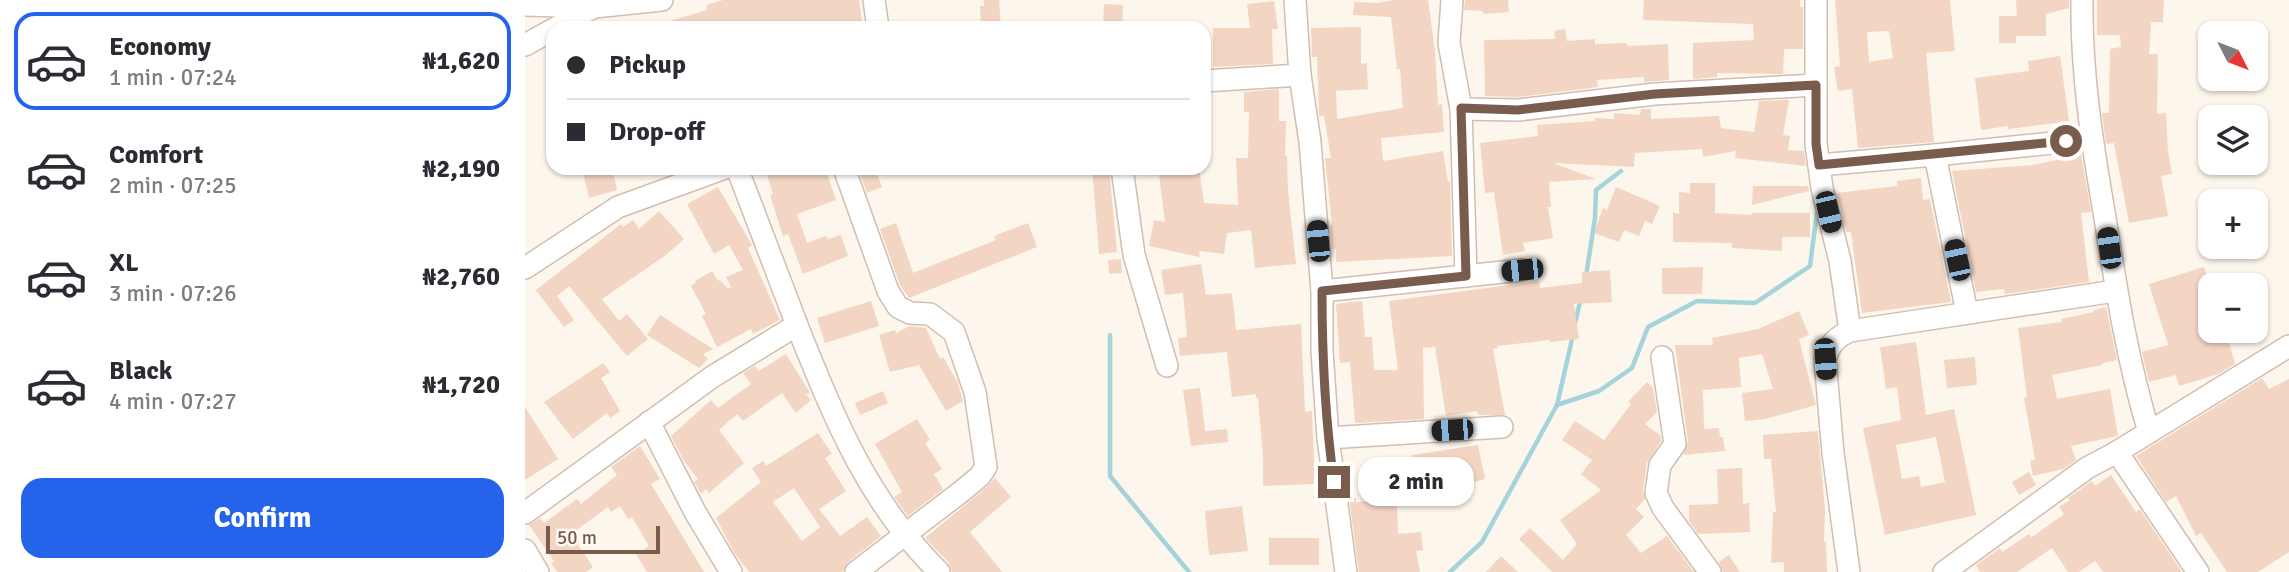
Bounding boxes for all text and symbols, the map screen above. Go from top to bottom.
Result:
north arrow [2198,21,2268,91]
map controls [2198,21,2268,343]
icon: car [25,30,88,93]
text: Economy [109,31,211,63]
text: ₦1,620 [422,45,500,77]
text: Pickup [609,49,686,81]
text: 1 min · 07:24 [109,63,237,92]
button: layers [2198,105,2268,175]
text: Drop-off [609,116,705,148]
route start [2050,125,2082,157]
icon: car [25,138,88,201]
text: Comfort [109,139,203,171]
text: ₦2,190 [422,153,500,185]
text: 2 min · 07:25 [109,171,237,200]
car [1814,189,1843,235]
button: + [2198,189,2268,259]
car [1306,219,1331,263]
car [2096,226,2123,270]
car [1943,237,1972,283]
icon: car [25,246,88,309]
text: XL [109,247,139,279]
car [1501,257,1544,283]
text: ₦2,760 [422,261,500,293]
button: − [2198,273,2268,343]
text: 3 min · 07:26 [109,279,237,308]
car [1814,337,1837,381]
icon: car [25,354,88,417]
text: Black [109,355,172,387]
text: ₦1,720 [422,369,500,401]
text: 4 min · 07:27 [109,387,237,416]
car [1431,418,1474,442]
callout: 2 min [1359,458,1474,506]
route end [1318,466,1350,498]
text: 2 min [1388,467,1444,496]
button: Confirm [21,478,504,558]
scale bar [546,523,660,555]
text: 50 m [557,526,597,550]

